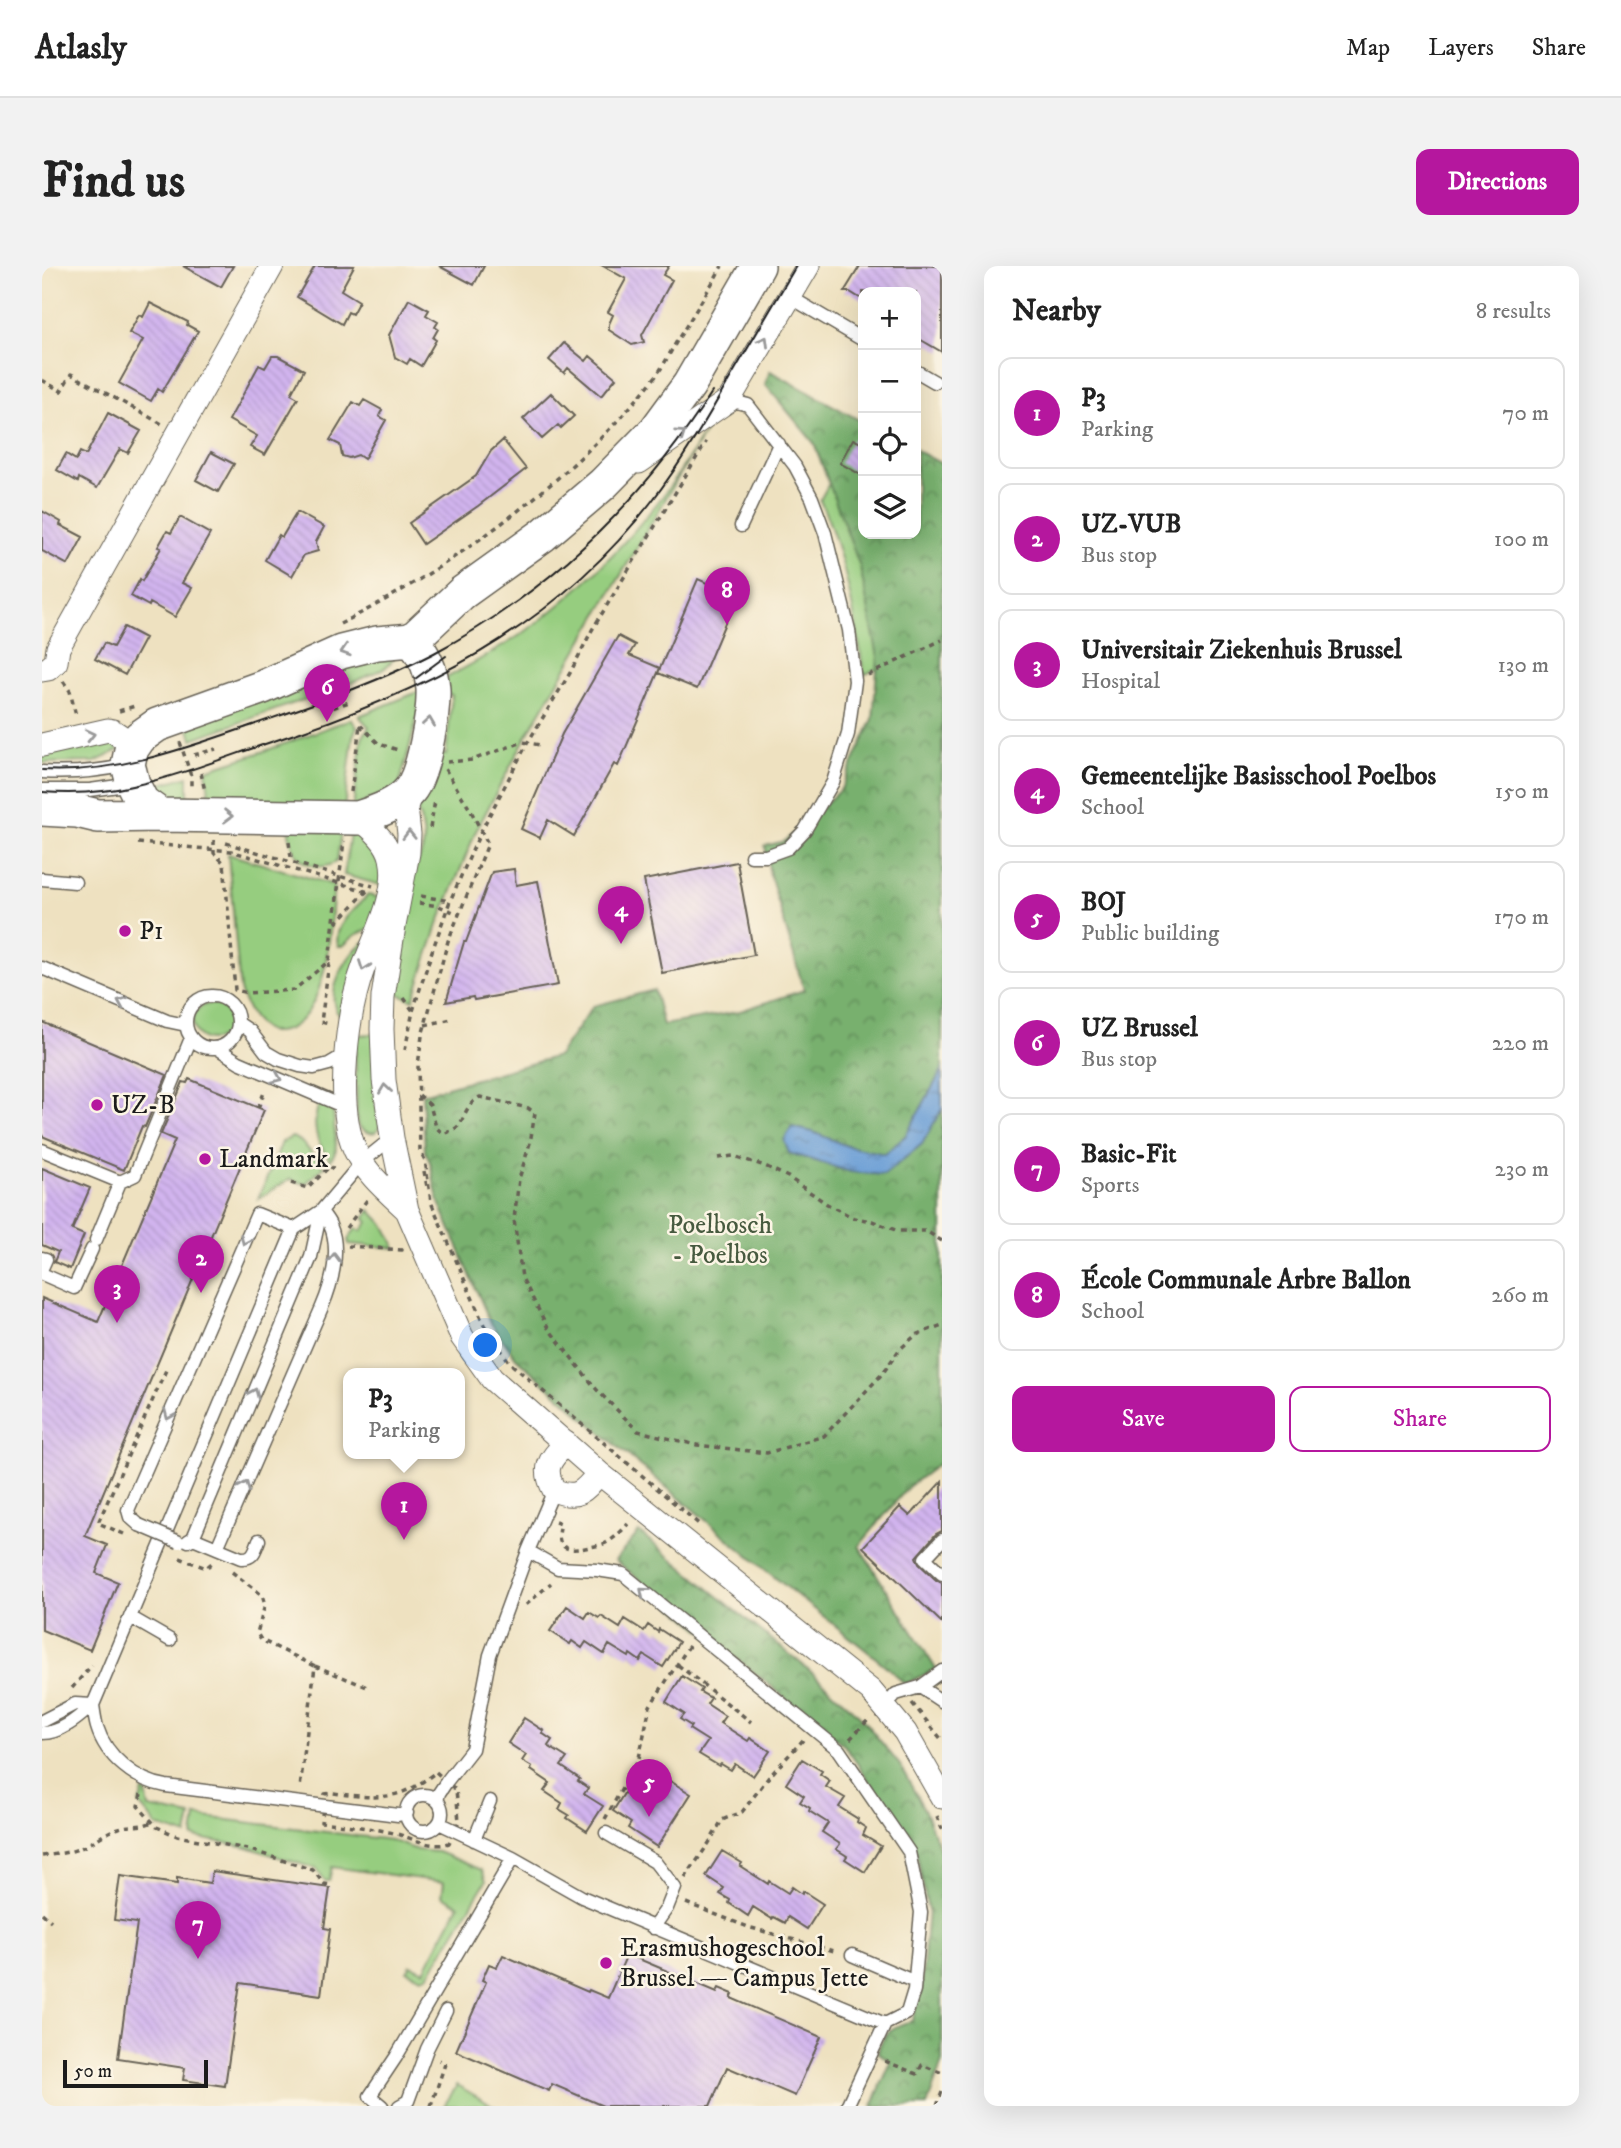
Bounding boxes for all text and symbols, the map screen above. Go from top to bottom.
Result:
text: Atlasly [35,28,127,69]
text: Map [1346,33,1390,63]
text: Layers [1428,33,1494,63]
text: Share [1532,33,1586,63]
button: Directions [1416,149,1579,215]
text: Find us [42,151,185,213]
map controls [858,287,921,539]
button: + [858,287,921,350]
text: Nearby [1012,293,1101,330]
text: 8 results [1476,297,1551,326]
one-way arrow [756,336,769,349]
button: − [858,350,921,413]
text: P3 [1081,382,1106,415]
text: 1 [1033,399,1041,428]
text: 70 m [1502,399,1549,428]
button: locate [858,413,921,476]
text: Parking [1081,415,1153,444]
one-way arrow [674,429,687,442]
button: layers [858,476,921,539]
text: UZ-VUB [1081,508,1181,541]
text: 2 [1031,525,1043,554]
text: 100 m [1494,525,1549,554]
text: Bus stop [1081,541,1157,570]
pin: 8 [704,567,750,625]
text: Universitair Ziekenhuis Brussel [1081,634,1402,667]
one-way arrow [339,643,352,657]
text: 3 [1033,651,1041,680]
text: 130 m [1497,651,1549,680]
pin: 6 [304,664,350,722]
text: Hospital [1081,667,1160,696]
one-way arrow [422,716,437,728]
one-way arrow [84,729,96,743]
text: Gemeentelijke Basisschool Poelbos [1081,760,1436,793]
text: 4 [1030,777,1044,806]
text: 150 m [1495,777,1549,806]
text: School [1081,793,1144,822]
one-way arrow [224,808,234,824]
one-way arrow [401,829,416,840]
pin: 4 [598,886,644,944]
text: BOJ [1081,886,1126,919]
text: 5 [1031,903,1043,932]
text: 170 m [1494,903,1549,932]
place label: P1 [139,915,164,948]
text: Public building [1081,919,1219,948]
marker: P1 [117,923,133,939]
one-way arrow [359,960,373,972]
one-way arrow [117,997,129,1011]
text: UZ Brussel [1081,1012,1198,1045]
text: 6 [1031,1029,1043,1058]
text: 220 m [1492,1029,1549,1058]
text: Bus stop [1081,1045,1157,1074]
one-way arrow [271,1070,283,1084]
one-way arrow [378,1083,393,1095]
place label: UZ-B [111,1089,175,1122]
marker: UZ-B [89,1097,105,1113]
text: Basic-Fit [1081,1138,1177,1171]
place label: Landmark [219,1143,328,1176]
marker: Landmark [197,1151,213,1167]
text: 7 [1031,1155,1043,1184]
text: 230 m [1495,1155,1549,1184]
text: Sports [1081,1171,1139,1200]
park label: Poelbosch - Poelbos [668,1209,772,1272]
one-way arrow [239,1232,253,1245]
pin: 2 [178,1235,224,1293]
one-way arrow [326,1253,342,1263]
text: École Communale Arbre Ballon [1081,1264,1411,1297]
pin: 3 [94,1265,140,1323]
text: 8 [1031,1281,1043,1310]
text: 260 m [1491,1281,1549,1310]
text: School [1081,1297,1144,1326]
your location [468,1328,502,1362]
popup [343,1368,465,1459]
text: P3 [368,1383,393,1416]
button: Save [1012,1386,1275,1452]
button: Share [1289,1386,1551,1452]
one-way arrow [246,1388,260,1401]
one-way arrow [163,1407,177,1420]
text: Parking [368,1416,440,1445]
one-way arrow [236,1481,250,1493]
pin: 1 [381,1482,427,1540]
one-way arrow [639,1588,652,1600]
pin: 5 [626,1759,672,1817]
pin: 7 [175,1901,221,1959]
place label: Erasmushogeschool Brussel — Campus Jette [620,1932,869,1995]
marker: Erasmushogeschool Brussel — Campus Jette [598,1955,614,1971]
scale bar [63,2057,208,2089]
text: 50 m [74,2060,112,2083]

